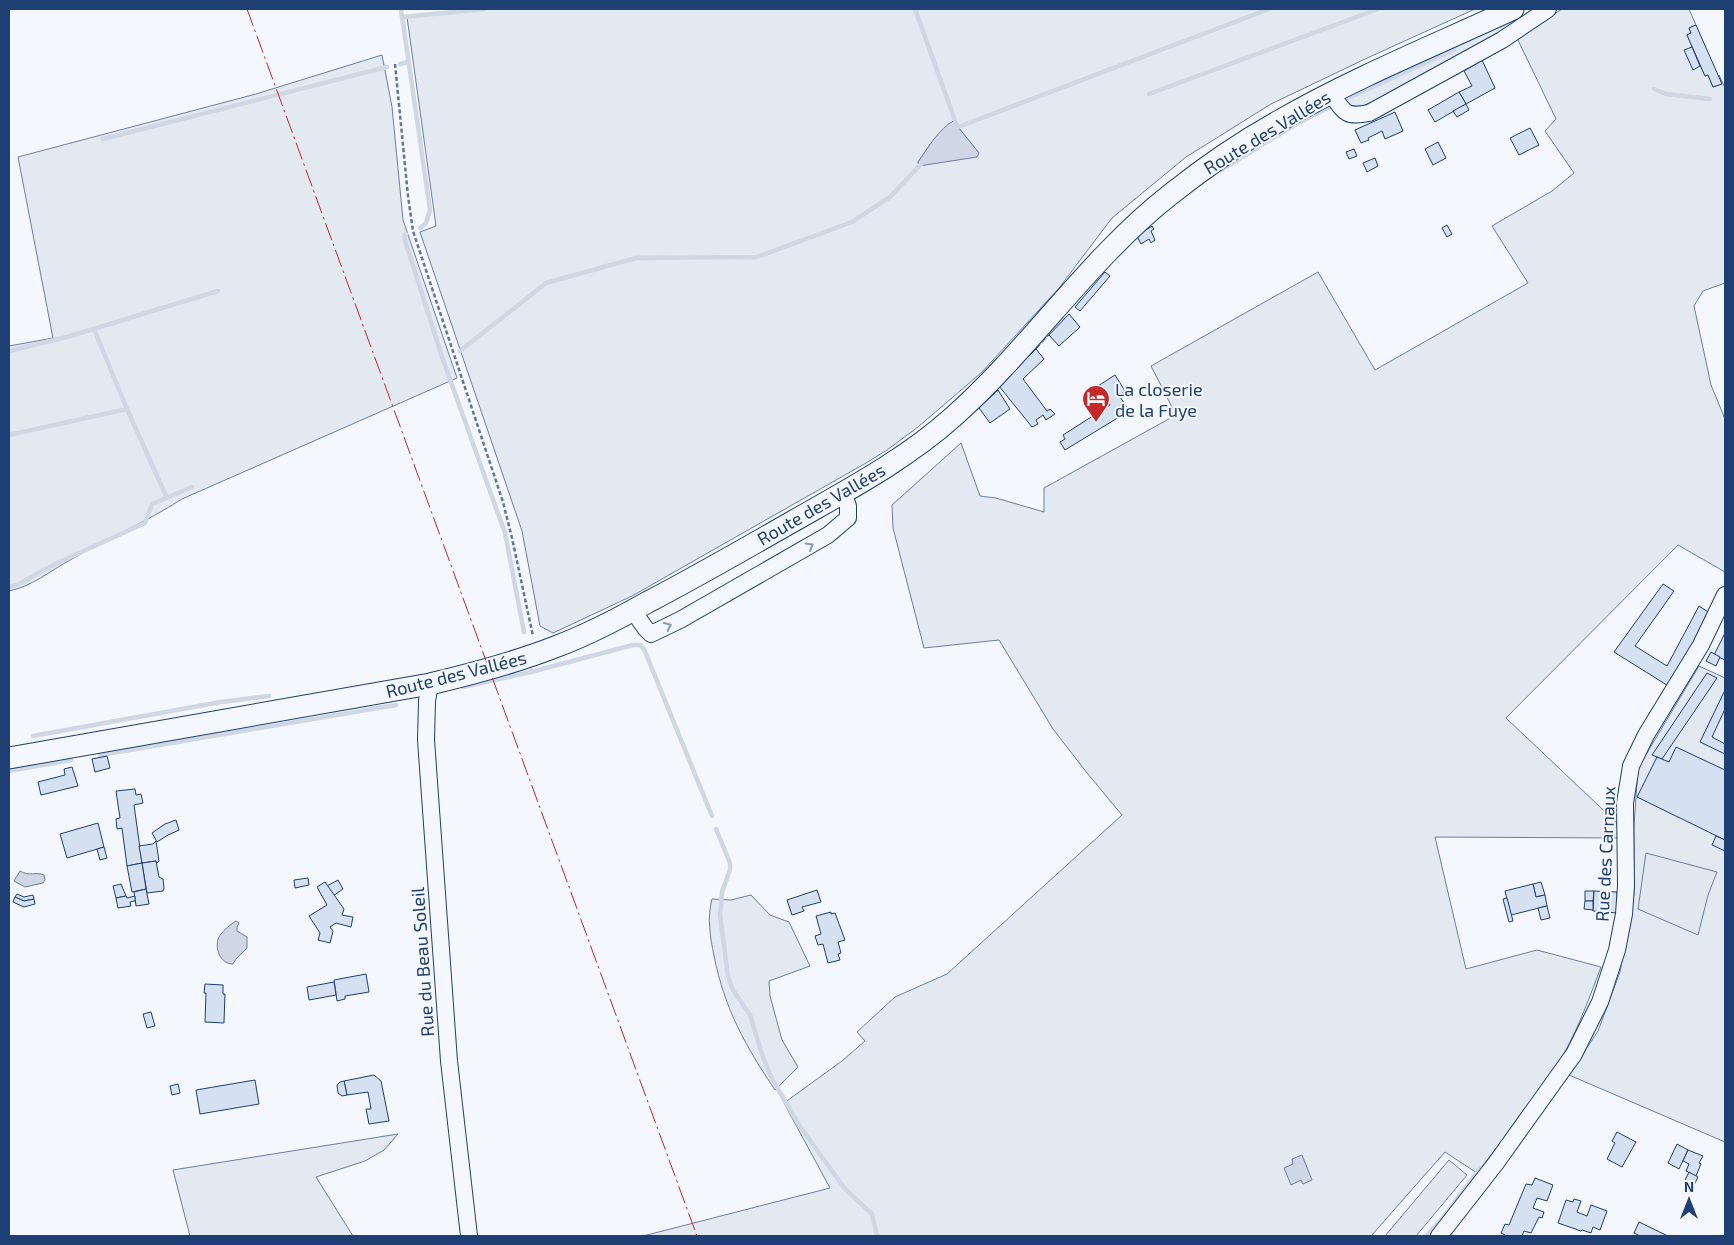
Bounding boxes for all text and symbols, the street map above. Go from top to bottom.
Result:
street label: Route des Vallées [1199,85,1335,179]
place label: La closerie de la Fuye [1115,378,1203,421]
hotel icon: La closerie de la Fuye [1081,384,1111,423]
street label: Route des Vallées [753,458,889,550]
one-way arrow [804,542,813,552]
one-way arrow [663,622,672,632]
street label: Route des Vallées [383,646,529,702]
street label: Rue des Carnaux [1590,785,1620,922]
street label: Rue du Beau Soleil [406,886,438,1037]
north arrow [1664,1175,1714,1225]
text: N [1684,1178,1694,1195]

